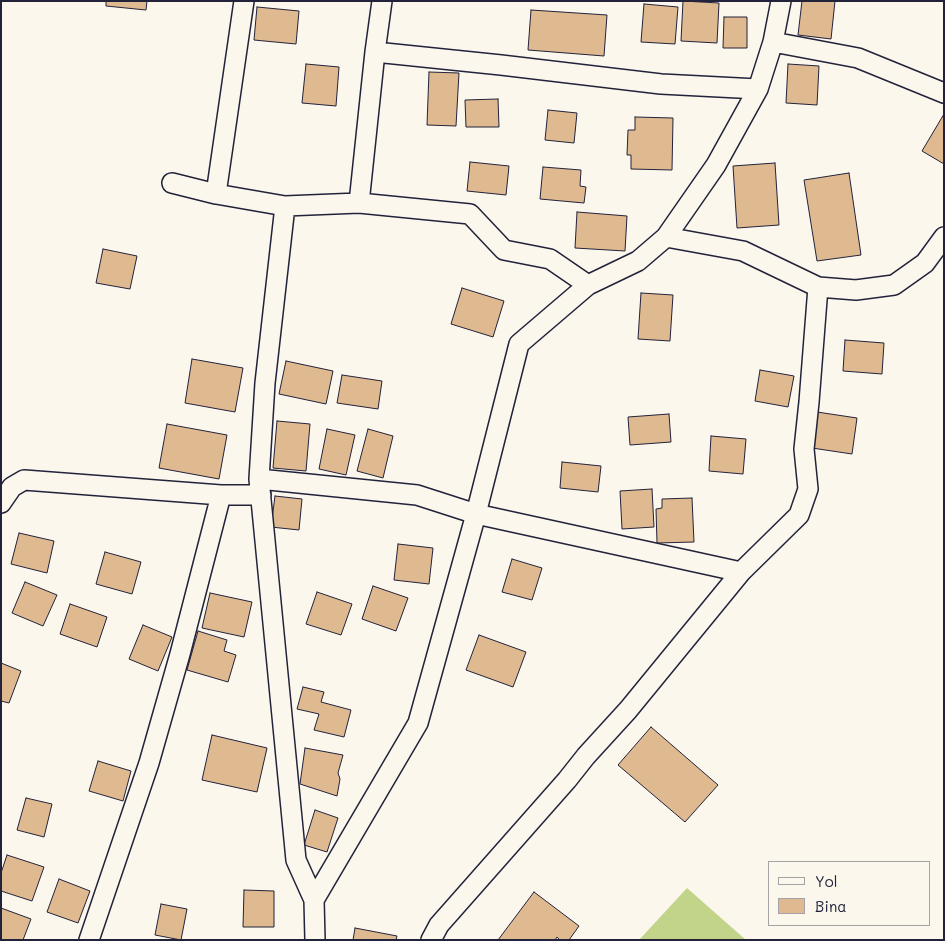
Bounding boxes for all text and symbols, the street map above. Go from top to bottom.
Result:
legend [768,861,930,926]
text: Yol [815,871,838,891]
text: Bina [815,896,847,916]

